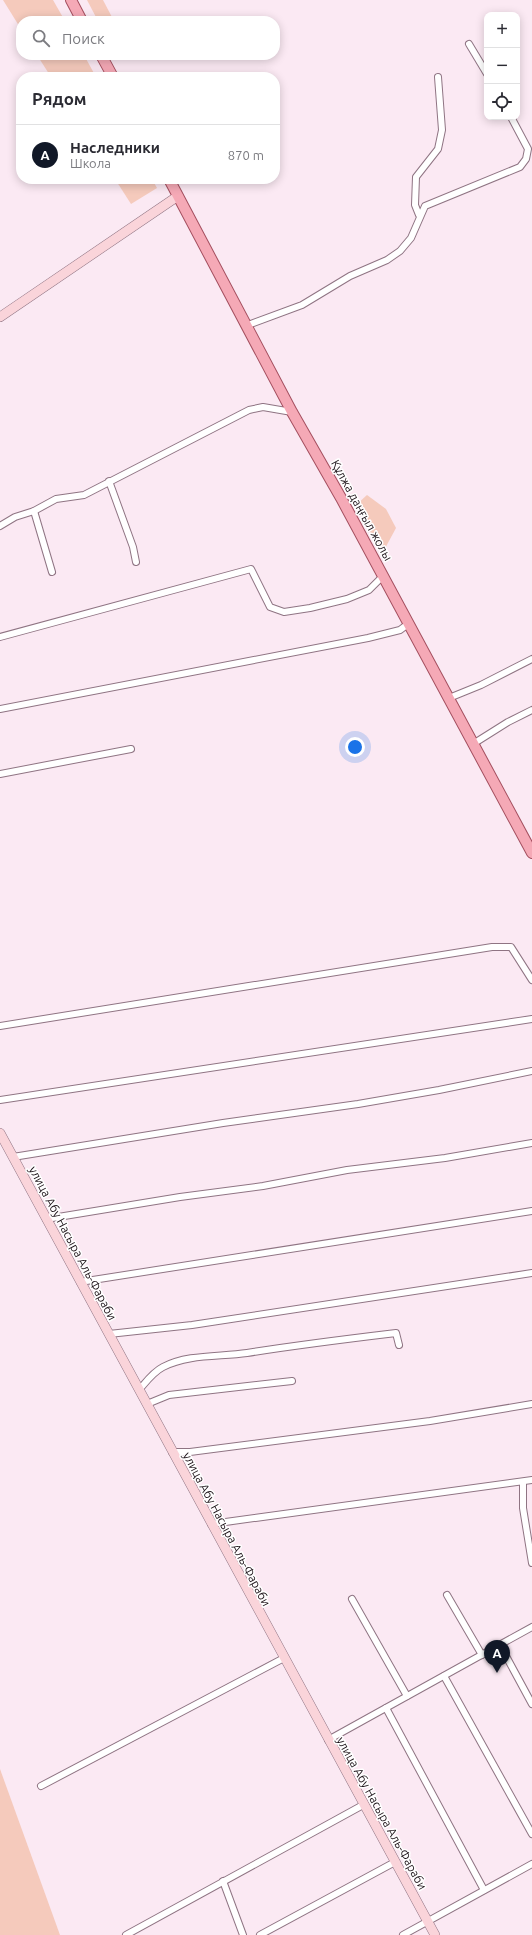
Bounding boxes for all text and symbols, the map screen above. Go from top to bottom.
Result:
map controls [484,12,520,120]
button: + [484,12,520,48]
search box [16,16,280,60]
icon: search [30,27,52,49]
text: Поиск [62,30,105,47]
button: − [484,48,520,84]
button: locate [484,84,520,120]
text: Рядом [32,89,87,108]
text: Наследники [70,139,160,156]
text: A [40,148,50,162]
text: 870 m [228,148,264,162]
text: Школа [70,156,111,170]
street label: Құлжа даңғыл жолы [329,457,395,563]
your location [345,737,365,757]
street label: улица Абу Насыра Аль-Фараби [27,1164,119,1322]
street label: улица Абу Насыра Аль-Фараби [181,1450,273,1608]
pin: A [484,1640,510,1673]
street label: улица Абу Насыра Аль-Фараби [335,1734,429,1892]

